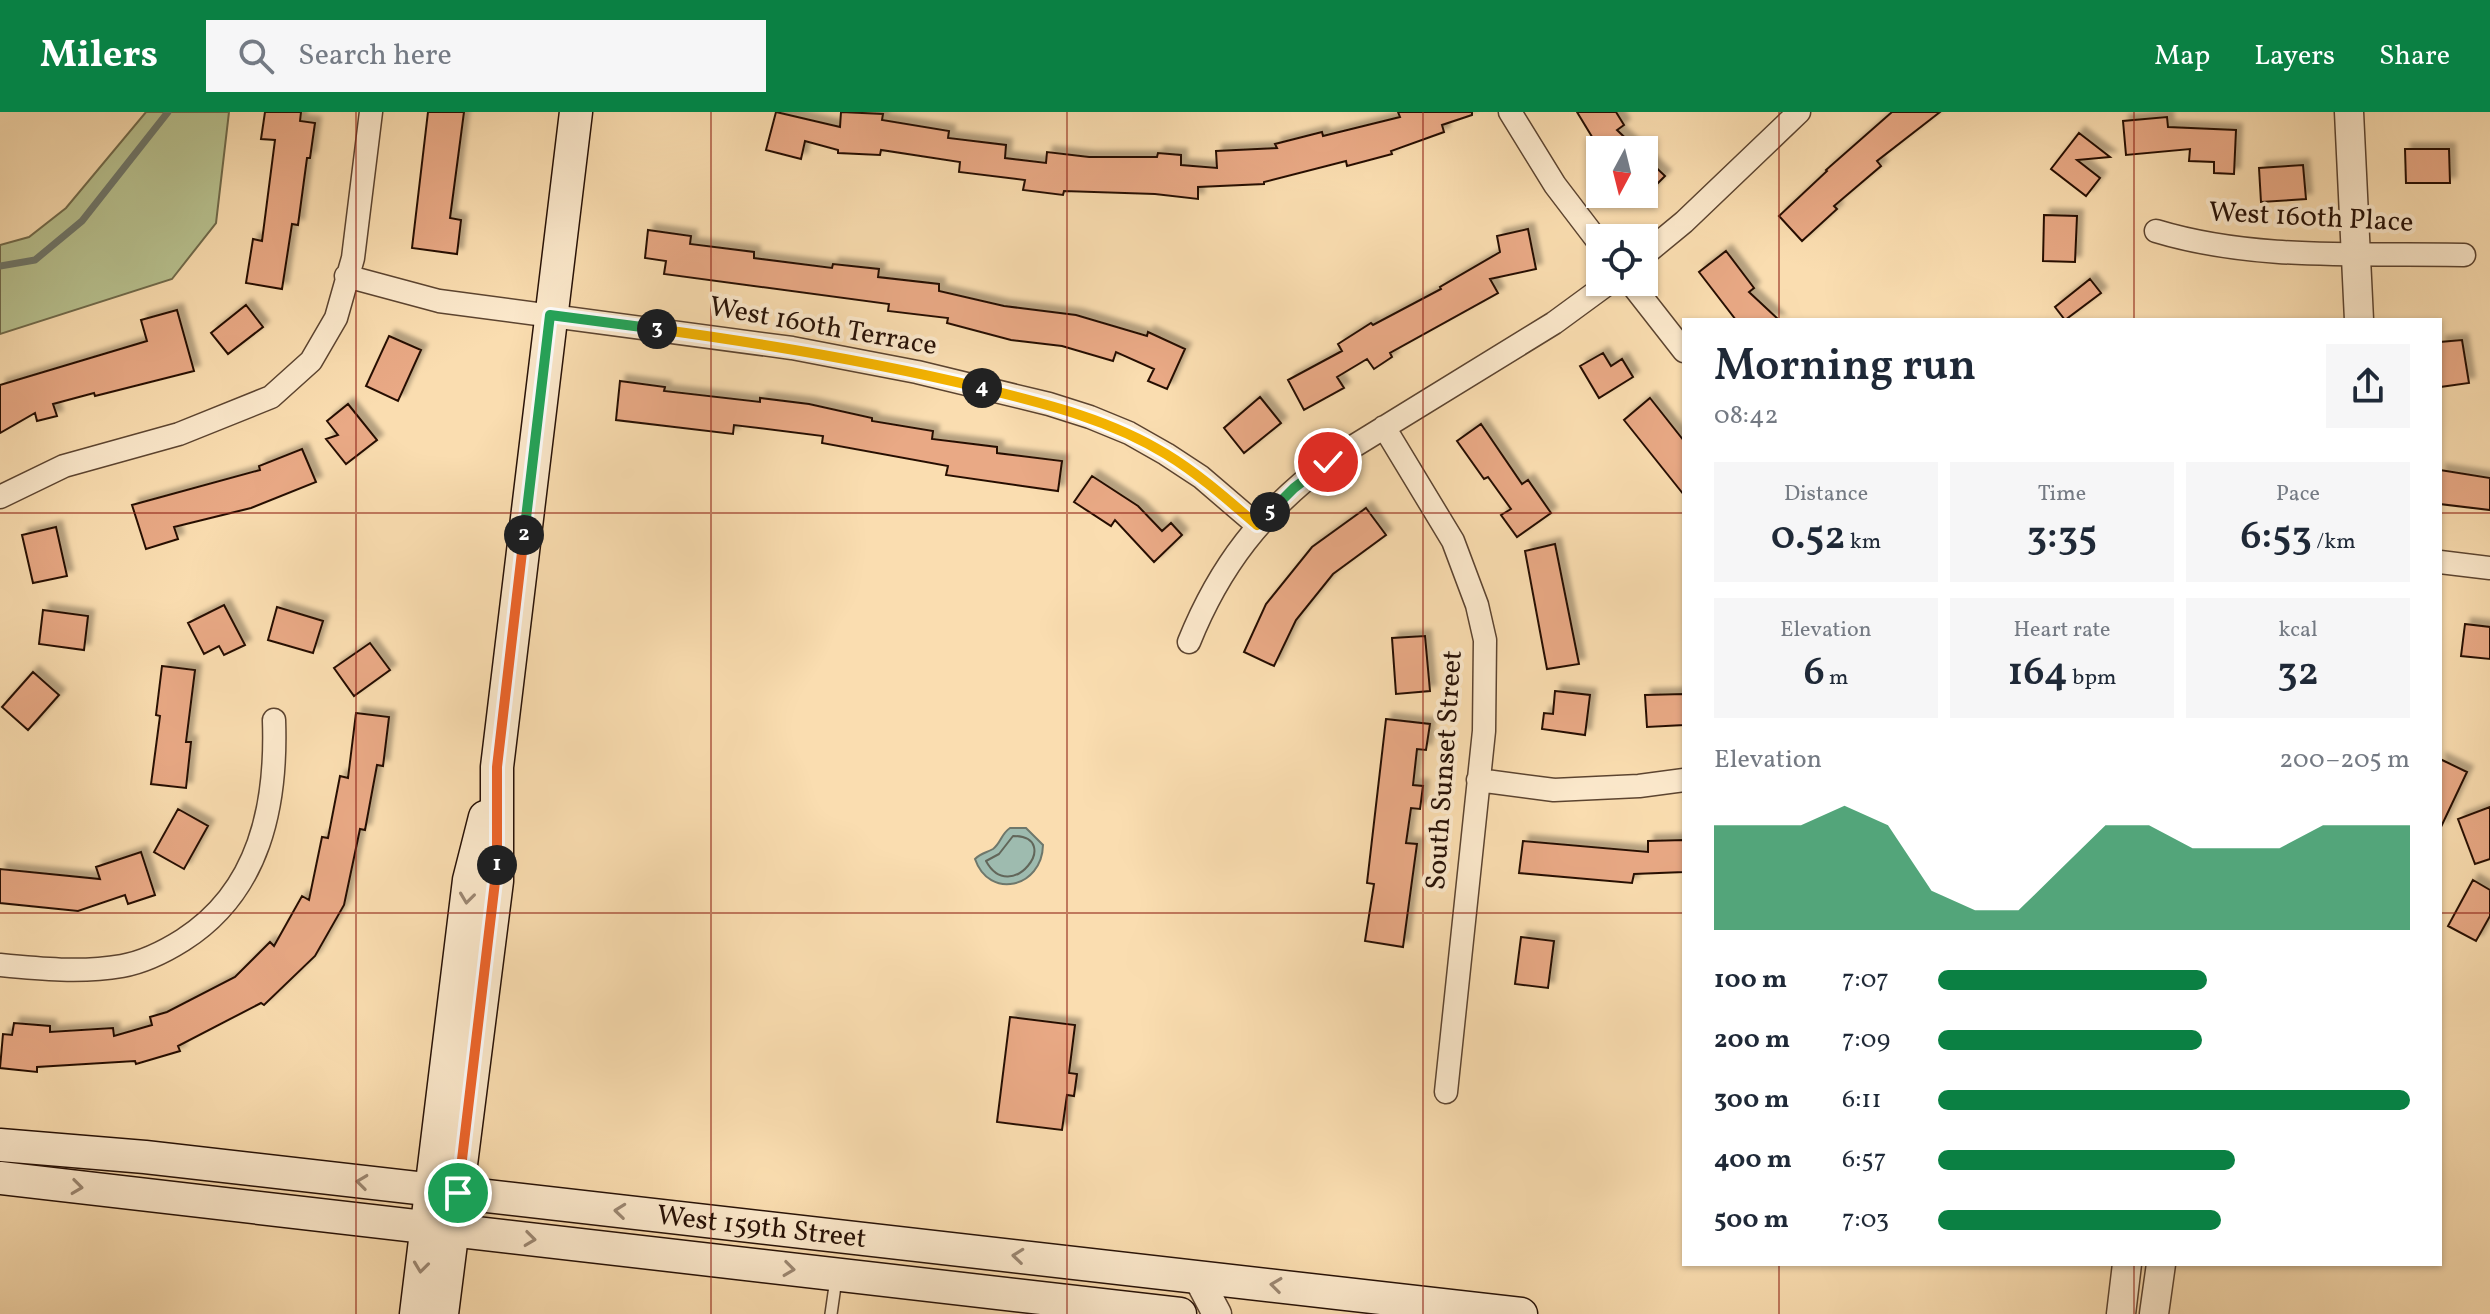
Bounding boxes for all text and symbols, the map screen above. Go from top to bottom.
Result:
search box [206,20,766,92]
text: Milers [40,30,158,83]
icon: search [234,34,278,78]
text: Search here [298,35,452,77]
text: Map [2154,37,2210,76]
text: Layers [2254,37,2335,76]
text: Share [2379,37,2450,76]
north arrow [1586,136,1658,208]
map controls [1586,136,1658,296]
street label: West 160th Place [2208,193,2414,243]
button: locate [1586,224,1658,296]
street label: West 160th Terrace [706,288,940,366]
pin: 3 [637,309,677,349]
text: 3 [651,313,663,344]
text: Morning run [1714,337,1976,398]
button: share [2326,344,2410,428]
pin: 4 [962,368,1002,408]
text: 4 [975,372,989,403]
text: 08:42 [1714,398,1778,434]
pin [1294,428,1362,496]
icon: check [1306,440,1350,484]
text: Distance [1784,479,1868,510]
text: Time [2038,479,2086,510]
text: Pace [2276,479,2320,510]
pin: 5 [1250,492,1290,532]
text: 5 [1265,496,1275,527]
text: 0.52 [1771,510,1845,566]
text: 3:35 [2027,510,2097,566]
text: 6:53 [2240,510,2312,566]
pin: 2 [504,515,544,555]
text: 2 [518,519,530,550]
text: km [1845,527,1881,558]
text: /km [2312,527,2356,558]
text: Elevation [1780,615,1872,646]
text: Heart rate [2013,615,2111,646]
text: kcal [2278,615,2318,646]
text: 6 [1803,646,1825,702]
text: 164 [2008,646,2068,702]
text: 32 [2277,646,2319,702]
street label: South Sunset Street [1417,649,1473,891]
text: m [1825,663,1849,694]
text: bpm [2068,663,2116,694]
text: Elevation [1714,742,1822,778]
text: 200–205 m [2279,742,2410,778]
pin: 1 [477,845,517,885]
text: 1 [493,849,501,880]
one-way arrow [458,892,475,905]
text: 100 m [1714,962,1787,998]
text: 7:07 [1842,962,1889,998]
text: 200 m [1714,1022,1790,1058]
text: 7:09 [1842,1022,1890,1058]
text: 300 m [1714,1082,1790,1118]
text: 6:11 [1842,1082,1881,1118]
text: 400 m [1714,1142,1792,1178]
text: 6:57 [1842,1142,1886,1178]
pin [424,1159,492,1227]
icon: arrive [436,1171,480,1215]
one-way arrow [355,1174,368,1191]
one-way arrow [71,1178,84,1195]
street label: West 159th Street [655,1196,868,1259]
text: 500 m [1714,1202,1789,1238]
text: 7:03 [1842,1202,1889,1238]
one-way arrow [614,1203,627,1220]
one-way arrow [524,1230,537,1247]
one-way arrow [1011,1248,1025,1265]
one-way arrow [783,1260,796,1277]
one-way arrow [413,1261,430,1274]
one-way arrow [1269,1277,1282,1294]

